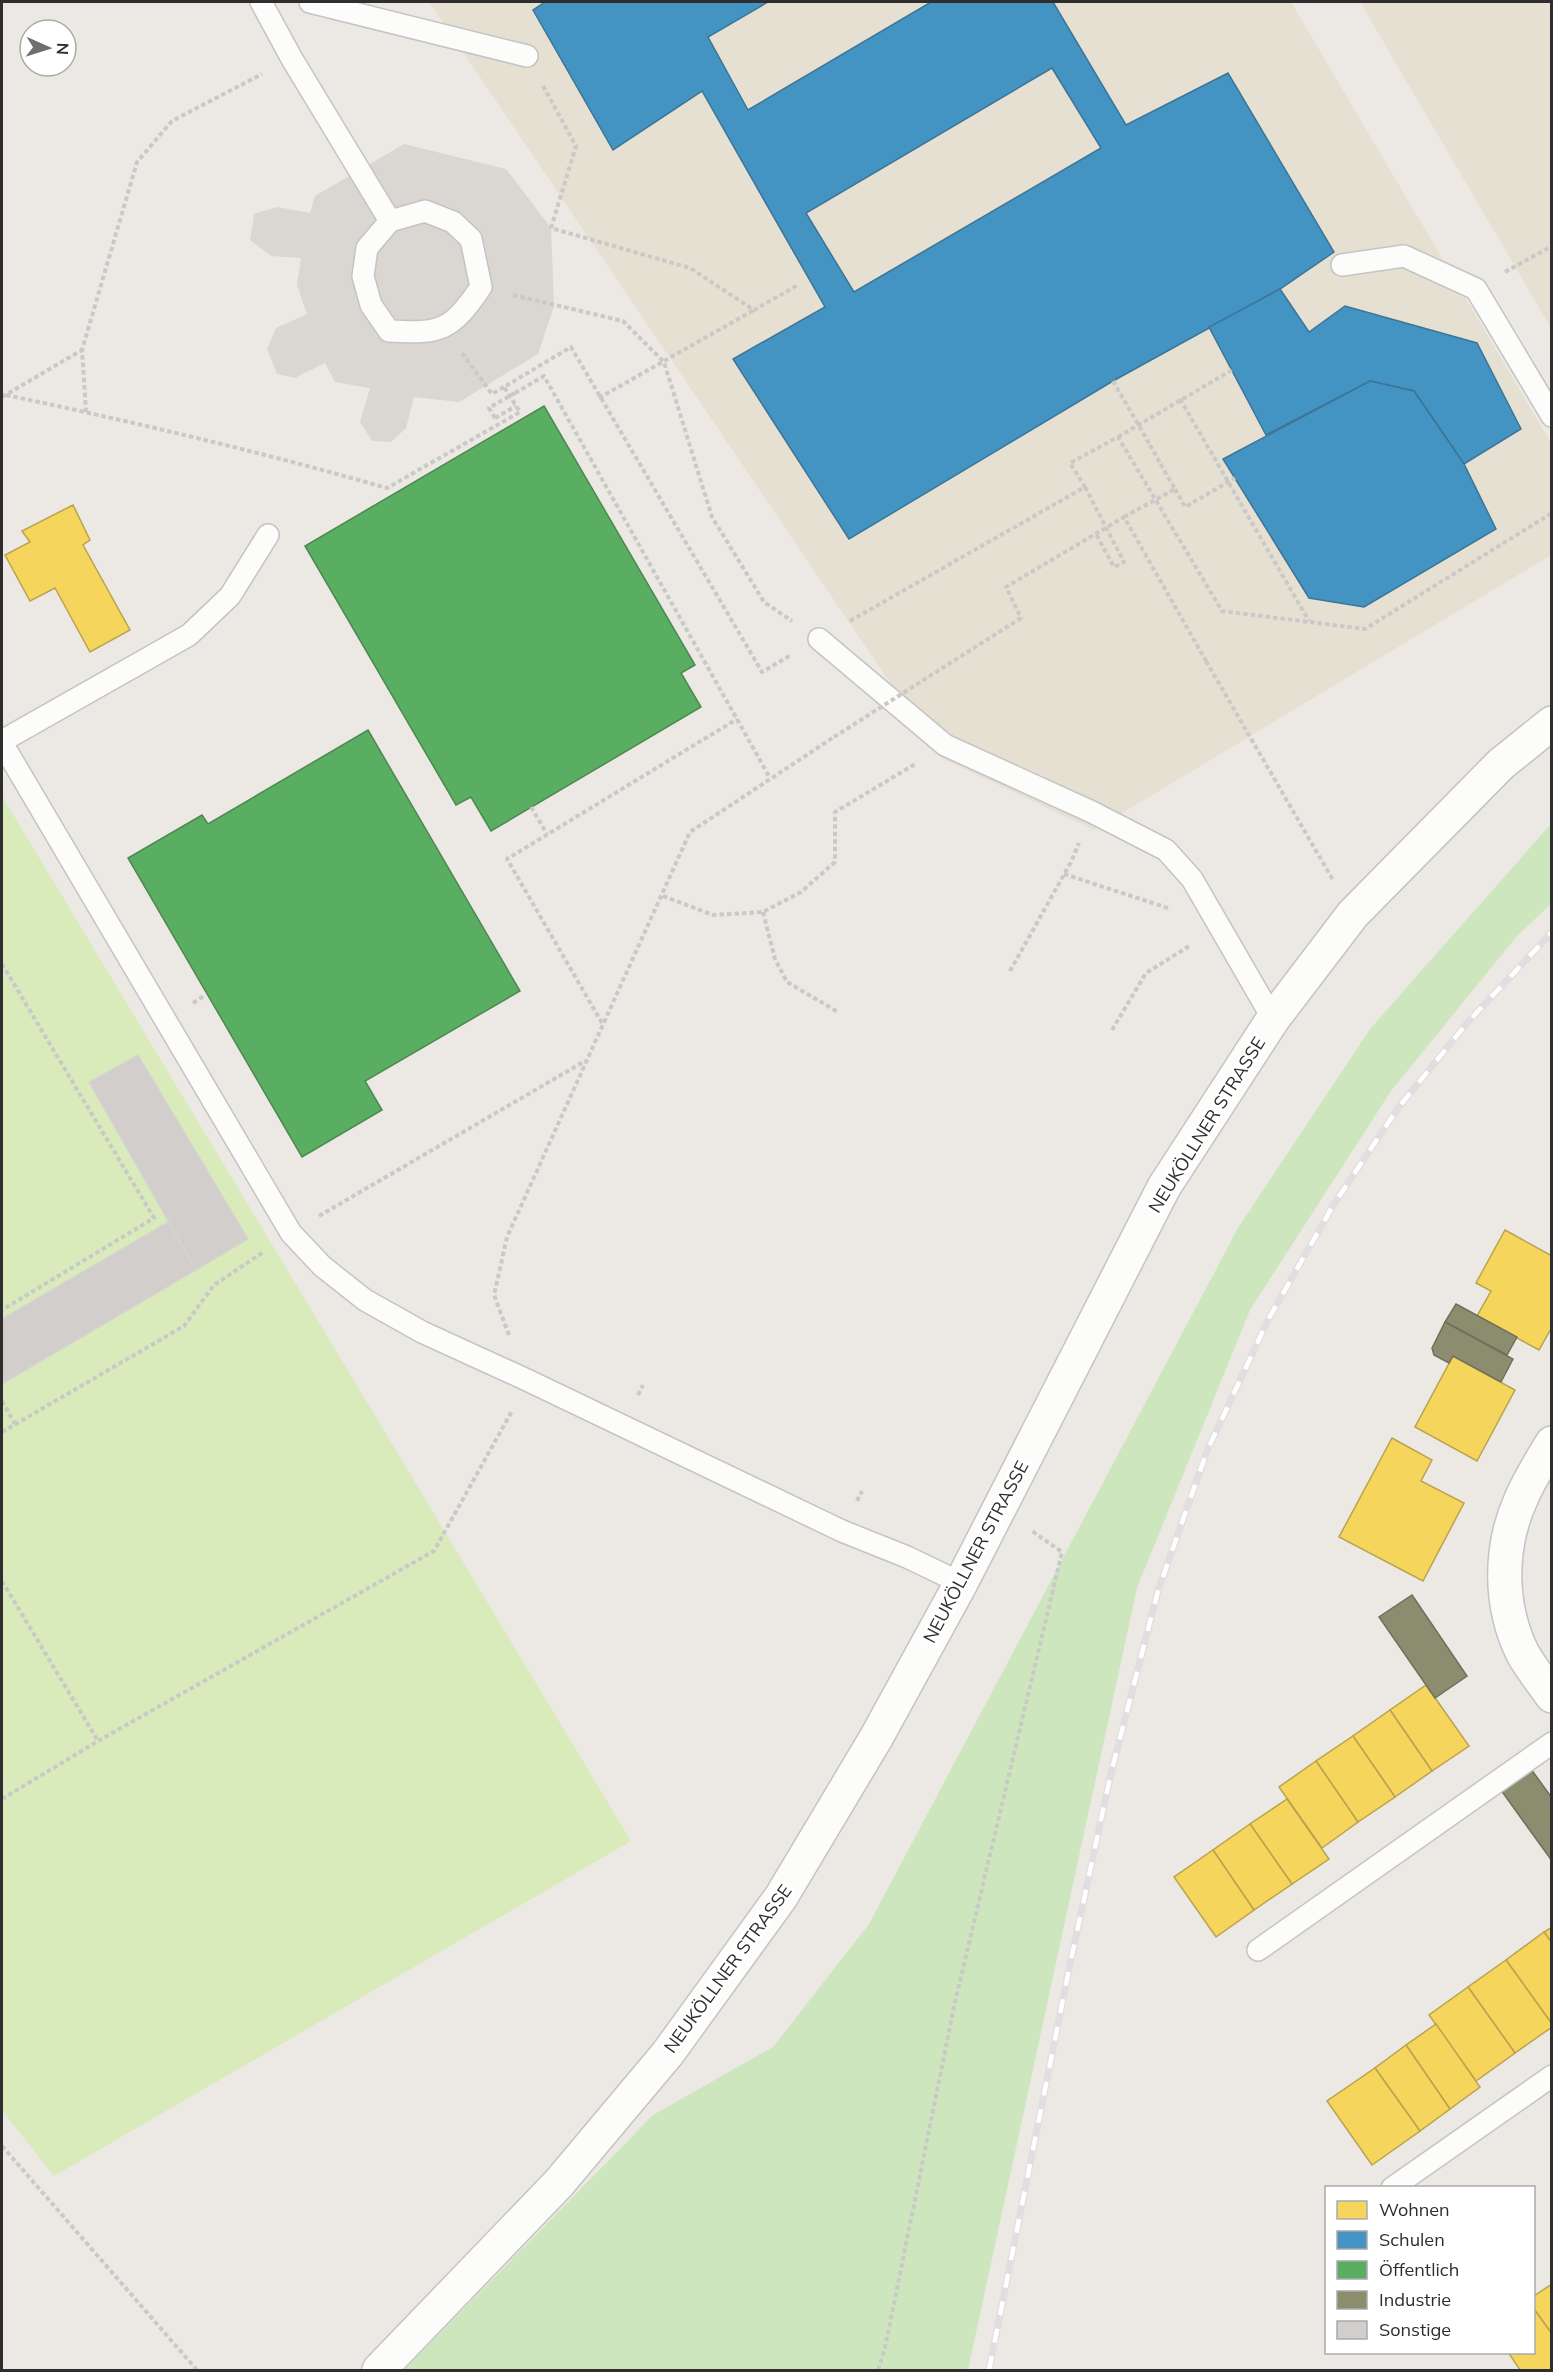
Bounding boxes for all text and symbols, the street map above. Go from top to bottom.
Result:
north arrow [18,18,78,78]
text: N [53,42,73,55]
street label: NEUKÖLLNER STRASSE [1143,1033,1270,1217]
street label: NEUKÖLLNER STRASSE [918,1457,1033,1647]
street label: NEUKÖLLNER STRASSE [659,1880,797,2058]
legend [1325,2186,1535,2354]
text: Wohnen [1379,2198,1450,2221]
text: Schulen [1379,2228,1445,2251]
text: Öffentlich [1379,2258,1459,2281]
text: Industrie [1379,2288,1451,2311]
text: Sonstige [1379,2318,1451,2341]

